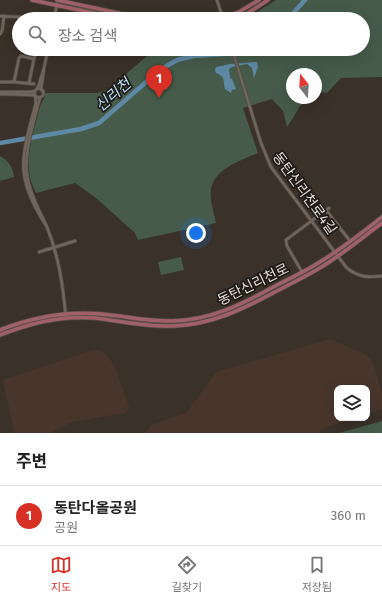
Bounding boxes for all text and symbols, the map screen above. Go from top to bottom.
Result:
search box [12,12,370,56]
icon: search [26,23,48,45]
text: 장소 검색 [58,27,117,45]
pin: 1 [146,65,172,98]
north arrow [286,68,322,104]
water label: 신리천 [91,73,136,115]
street label: 동탄신리천로4길 [269,149,340,238]
your location [186,223,206,243]
street label: 동탄신리천로 [215,260,292,309]
map controls [334,385,370,421]
button: layers [334,385,370,421]
text: 주변 [16,451,47,472]
text: 동탄다올공원 [54,499,137,517]
text: 1 [26,508,32,523]
text: 360 m [331,508,366,523]
text: 공원 [54,520,78,535]
tab: 지도 [50,554,72,594]
tab: 길찾기 [172,554,202,594]
tab: 저장됨 [302,554,332,594]

